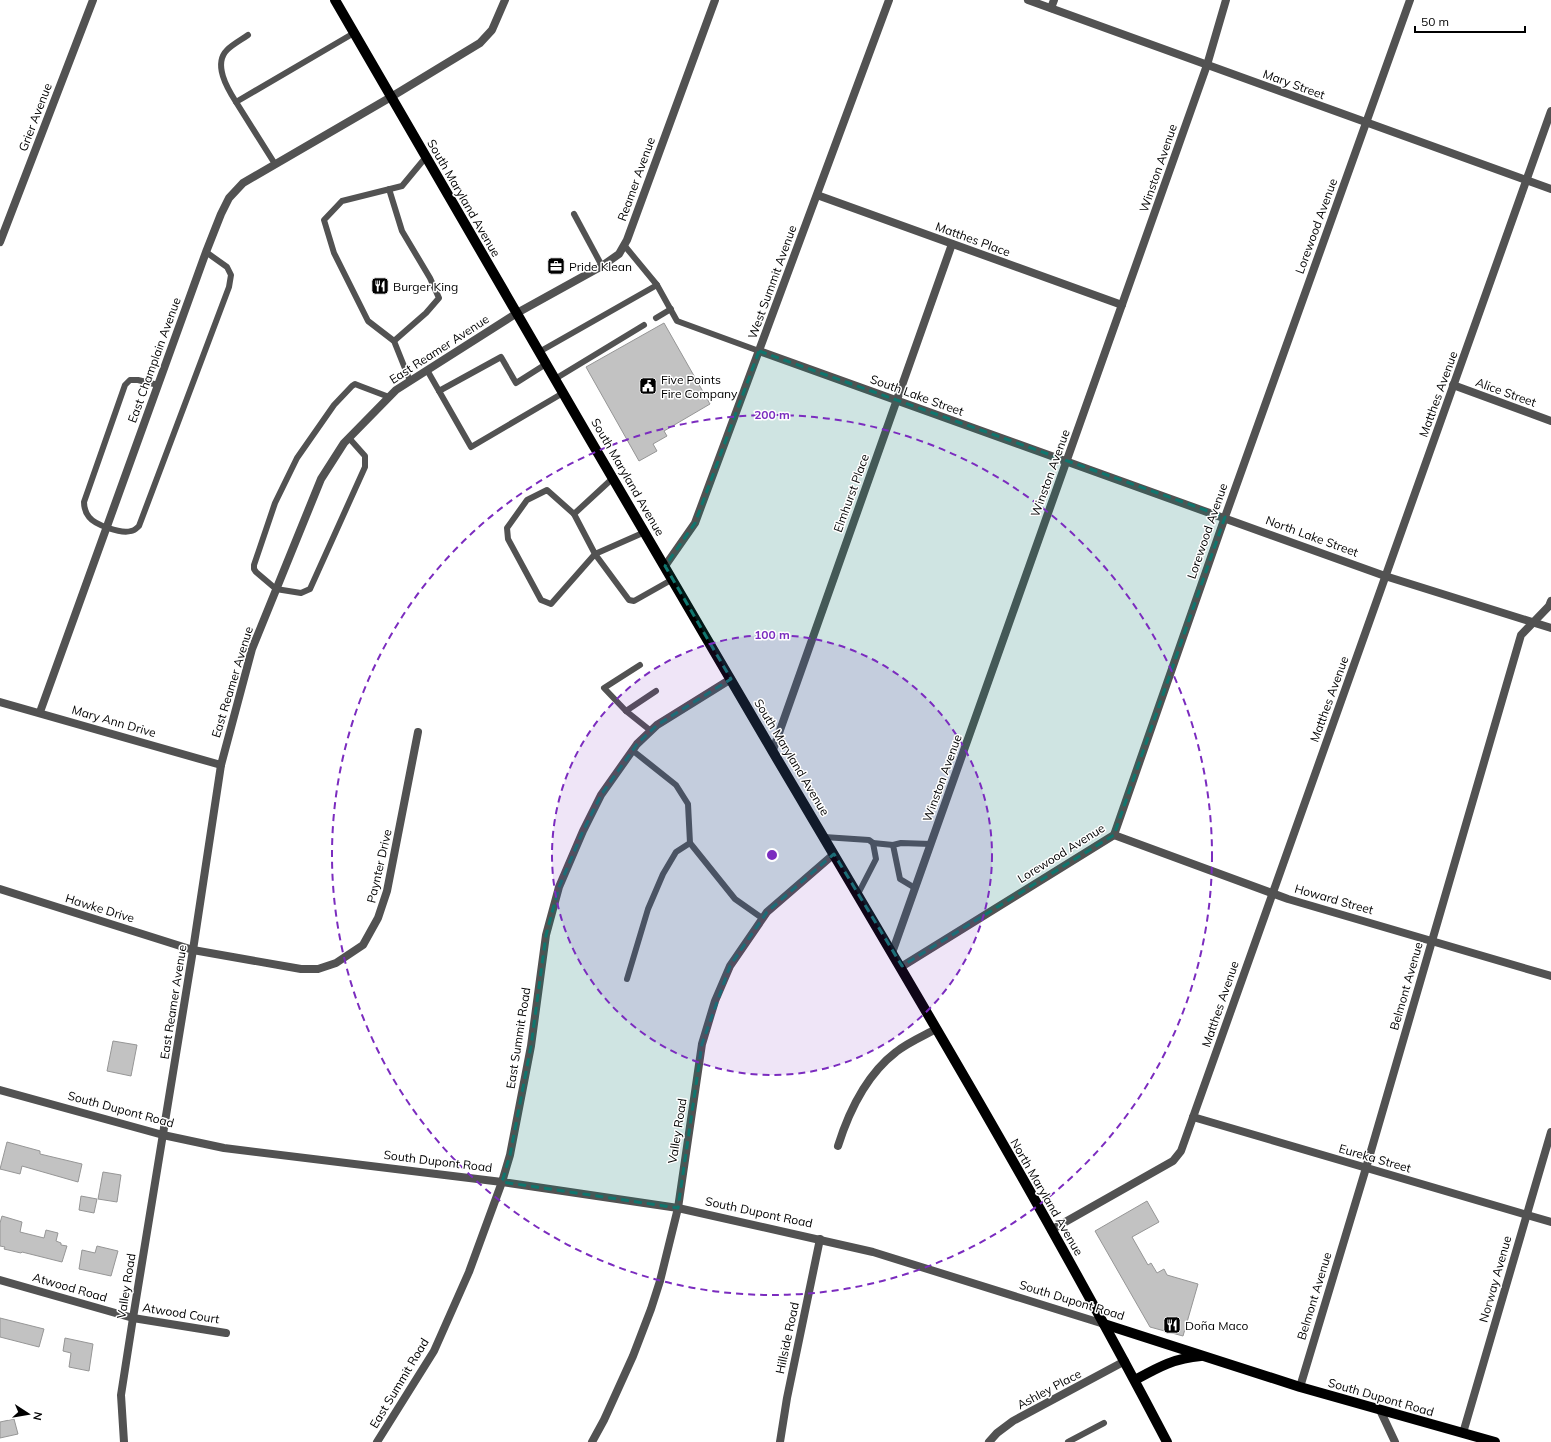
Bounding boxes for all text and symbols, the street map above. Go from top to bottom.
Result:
scale bar [1415,8,1525,34]
text: 50 m [1421,14,1449,29]
street label: Mary Street [1261,66,1327,102]
street label: Grier Avenue [15,81,55,153]
street label: Winston Avenue [1136,122,1180,214]
street label: Reamer Avenue [614,135,658,223]
street label: South Maryland Avenue [424,136,504,260]
street label: Lorewood Avenue [1292,176,1340,276]
street label: Matthes Place [934,219,1012,259]
street label: West Summit Avenue [744,223,800,341]
office icon: Pride Klean [546,256,566,276]
place label: Pride Klean [569,259,632,274]
restaurant icon: Burger King [370,276,390,296]
place label: Burger King [393,279,458,294]
street label: East Champlain Avenue [124,295,184,425]
street label: East Reamer Avenue [386,311,492,387]
street label: Matthes Avenue [1416,349,1460,439]
street label: South Lake Street [868,371,966,419]
place label: Five Points Fire Company [661,372,738,401]
street label: Alice Street [1474,374,1538,410]
public building icon: Five Points Fire Company [638,376,658,396]
text: 200 m [754,407,790,422]
street label: South Maryland Avenue [588,415,668,539]
street label: Winston Avenue [1027,427,1073,519]
street label: Elmhurst Place [830,452,872,534]
street label: Lorewood Avenue [1184,481,1230,581]
street label: North Lake Street [1264,512,1360,560]
street label: East Reamer Avenue [208,625,256,739]
text: 100 m [754,627,790,642]
street label: Matthes Avenue [1307,654,1351,744]
street label: South Maryland Avenue [751,696,833,818]
street label: Mary Ann Drive [70,702,158,740]
street label: Winston Avenue [919,732,965,824]
street label: Lorewood Avenue [1015,820,1107,886]
street label: Paynter Drive [363,828,395,904]
centre of rings [765,848,779,862]
street label: Howard Street [1293,881,1375,917]
street label: Hawke Drive [64,890,136,926]
street label: Belmont Avenue [1386,940,1426,1032]
street label: East Reamer Avenue [157,944,189,1060]
street label: Matthes Avenue [1198,959,1242,1049]
street label: East Summit Road [503,986,533,1090]
street label: South Dupont Road [66,1088,176,1130]
street label: Valley Road [664,1097,690,1165]
street label: North Maryland Avenue [1007,1136,1087,1258]
street label: Eureka Street [1337,1141,1413,1175]
street label: South Dupont Road [383,1147,493,1175]
street label: South Dupont Road [704,1193,814,1231]
street label: Norway Avenue [1475,1234,1515,1324]
street label: Belmont Avenue [1294,1250,1334,1342]
street label: Valley Road [113,1252,139,1320]
street label: Atwood Road [31,1269,109,1305]
street label: South Dupont Road [1018,1277,1126,1323]
street label: Atwood Court [141,1300,221,1326]
street label: Hillside Road [772,1301,802,1375]
restaurant icon: Doña Maco [1162,1315,1182,1335]
place label: Doña Maco [1185,1318,1248,1333]
street label: East Summit Road [366,1335,432,1431]
street label: Ashley Place [1014,1366,1084,1412]
street label: South Dupont Road [1326,1375,1436,1419]
north arrow [8,1394,48,1434]
text: N [30,1411,45,1422]

